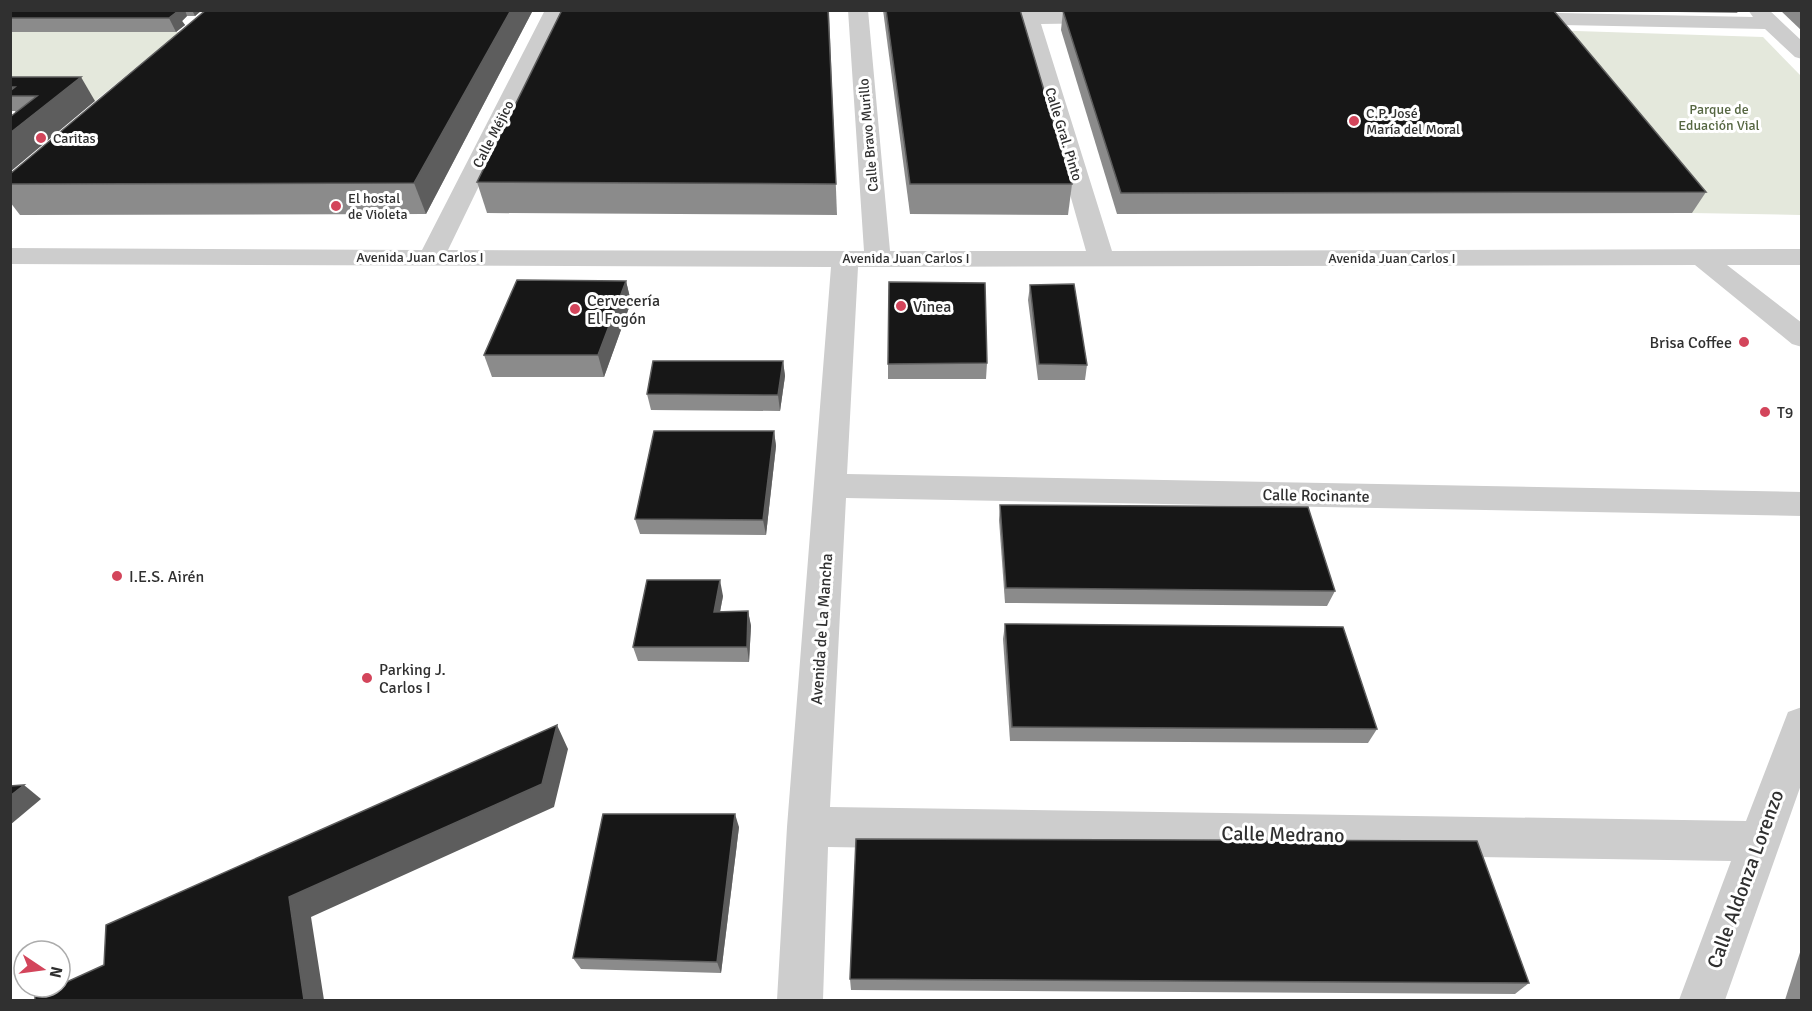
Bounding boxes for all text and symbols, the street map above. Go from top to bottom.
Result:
street label: Calle Bravo Murillo [855,78,882,192]
street label: Calle Gral. Pinto [1041,85,1086,183]
street label: Calle Méjico [469,98,518,171]
park label: Parque de Eduación Vial [1678,101,1760,134]
place label: C.P. José María del Moral [1366,105,1460,138]
marker: C.P. José María del Moral [1347,114,1361,128]
place label: Caritas [53,130,96,147]
marker: Caritas [34,131,48,145]
place label: El hostal de Violeta [348,190,408,223]
marker: El hostal de Violeta [329,199,343,213]
street label: Avenida Juan Carlos I [356,249,484,266]
street label: Avenida Juan Carlos I [842,250,970,267]
street label: Avenida Juan Carlos I [1328,250,1456,267]
place label: Cervecería El Fogón [587,291,660,329]
place label: Vinea [913,297,951,317]
marker: Vinea [894,299,908,313]
marker: Cervecería El Fogón [568,302,582,316]
place label: Brisa Coffee [1650,333,1732,353]
marker: Brisa Coffee [1737,335,1751,349]
place label: T9 [1777,403,1794,423]
marker: T9 [1758,405,1772,419]
street label: Calle Rocinante [1262,485,1370,507]
street label: Avenida de La Mancha [807,553,837,705]
place label: I.E.S. Airén [129,567,204,587]
marker: I.E.S. Airén [110,569,124,583]
place label: Parking J. Carlos I [379,660,446,698]
marker: Parking J. Carlos I [360,671,374,685]
street label: Calle Aldonza Lorenzo [1702,786,1789,972]
street label: Calle Medrano [1221,821,1345,848]
north arrow [12,939,72,999]
text: N [45,964,67,980]

